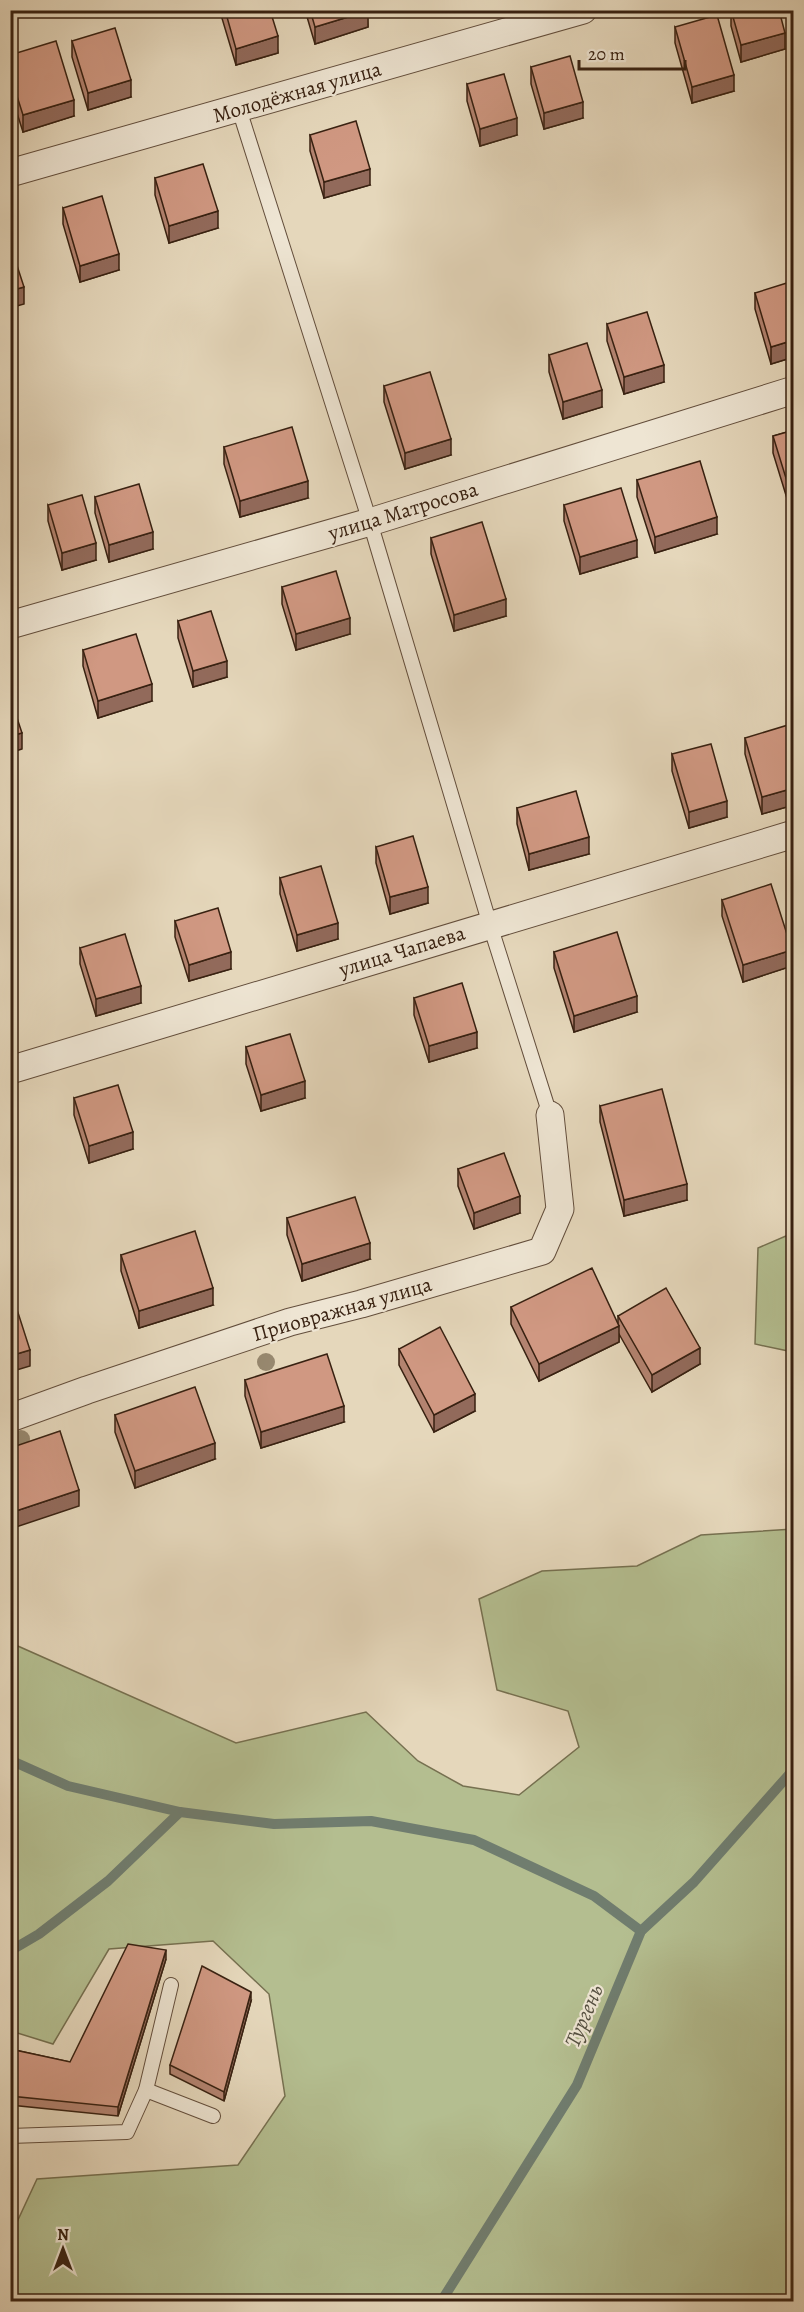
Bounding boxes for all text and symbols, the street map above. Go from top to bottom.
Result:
scale bar [579,33,686,71]
text: 20 m [588,42,625,66]
street label: Молодёжная улица [209,54,385,129]
street label: улица Матросова [324,475,482,547]
street label: улица Чапаева [335,918,469,984]
street label: Приовражная улица [249,1270,435,1348]
water label: Тургень [557,1980,611,2052]
north arrow [33,2219,93,2279]
text: N [57,2224,69,2246]

